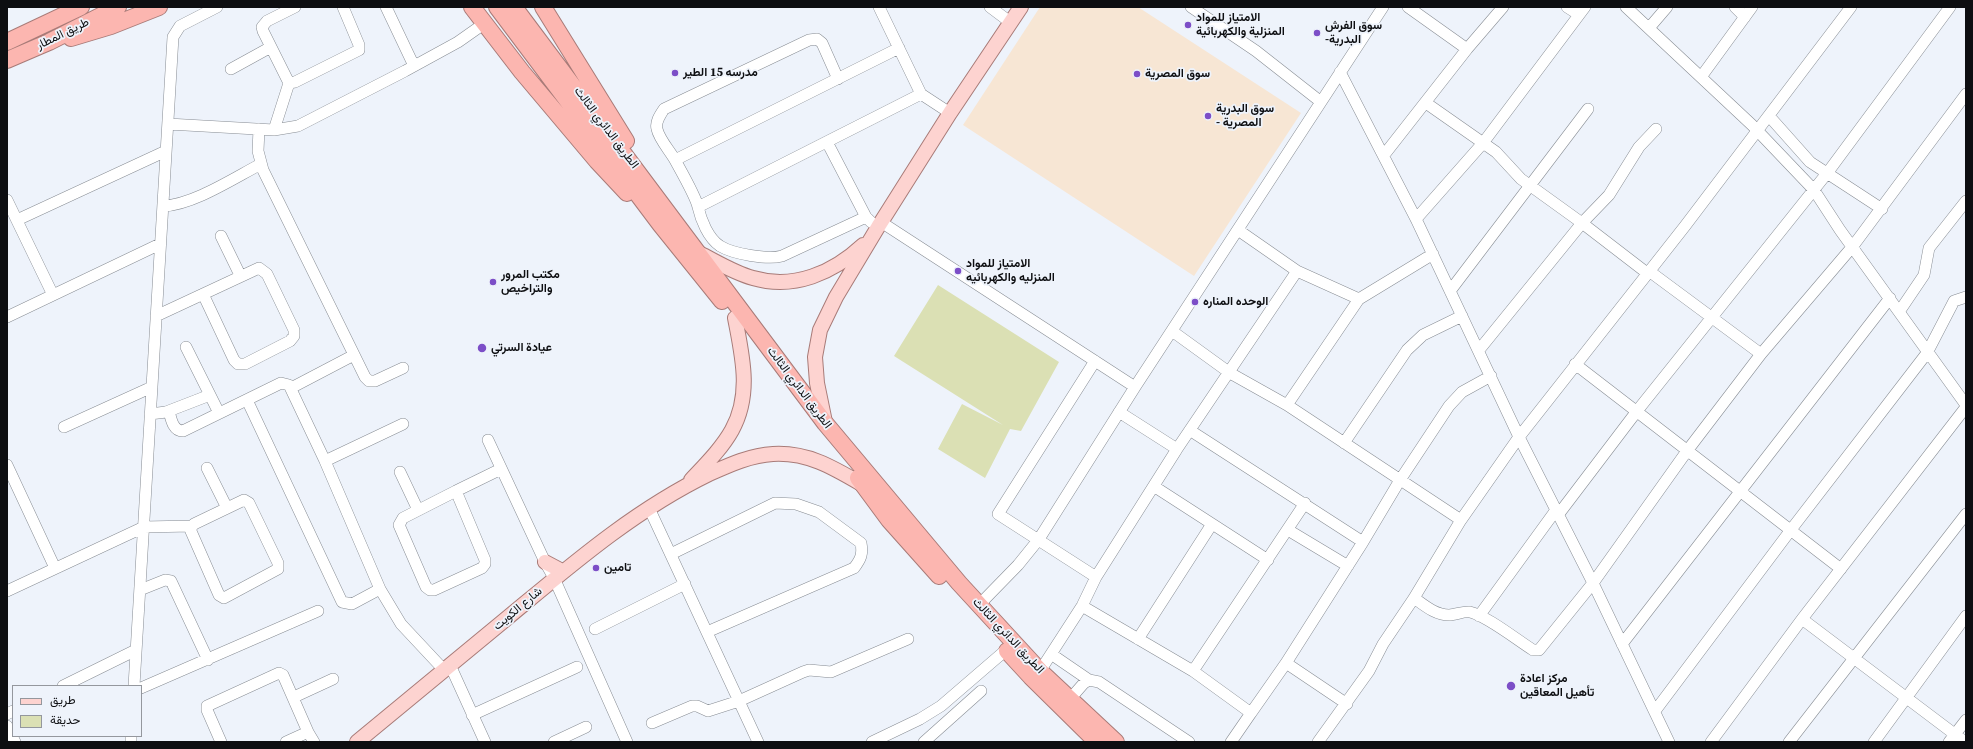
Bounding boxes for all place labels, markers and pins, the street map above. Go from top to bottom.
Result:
place label: الامتياز للمواد المنزلية والكهربائية [1196,11,1285,39]
place label: سوق الفرش -البدرية [1325,19,1382,47]
marker: الامتياز للمواد المنزلية والكهربائية [1183,20,1193,30]
marker: سوق الفرش -البدرية [1312,28,1322,38]
place label: مدرسه 15 الطير [683,66,758,80]
place label: سوق المصرية [1145,67,1210,81]
marker: مدرسه 15 الطير [670,68,680,78]
marker: سوق المصرية [1132,69,1142,79]
place label: سوق البدرية - المصرية [1216,102,1274,130]
marker: سوق البدرية - المصرية [1203,111,1213,121]
place label: الامتياز للمواد المنزليه والكهربائيه [966,257,1055,285]
marker: الامتياز للمواد المنزليه والكهربائيه [953,266,963,276]
place label: مكتب المرور والتراخيص [501,268,560,296]
marker: مكتب المرور والتراخيص [488,277,498,287]
place label: الوحده المناره [1203,295,1268,309]
marker: الوحده المناره [1190,297,1200,307]
place label: عيادة السرتي [491,341,552,355]
marker: عيادة السرتي [476,342,488,354]
place label: تامين [604,561,631,575]
marker: تامين [591,563,601,573]
place label: مركز اعادة تأهيل المعاقين [1520,672,1594,700]
marker: مركز اعادة تأهيل المعاقين [1505,680,1517,692]

